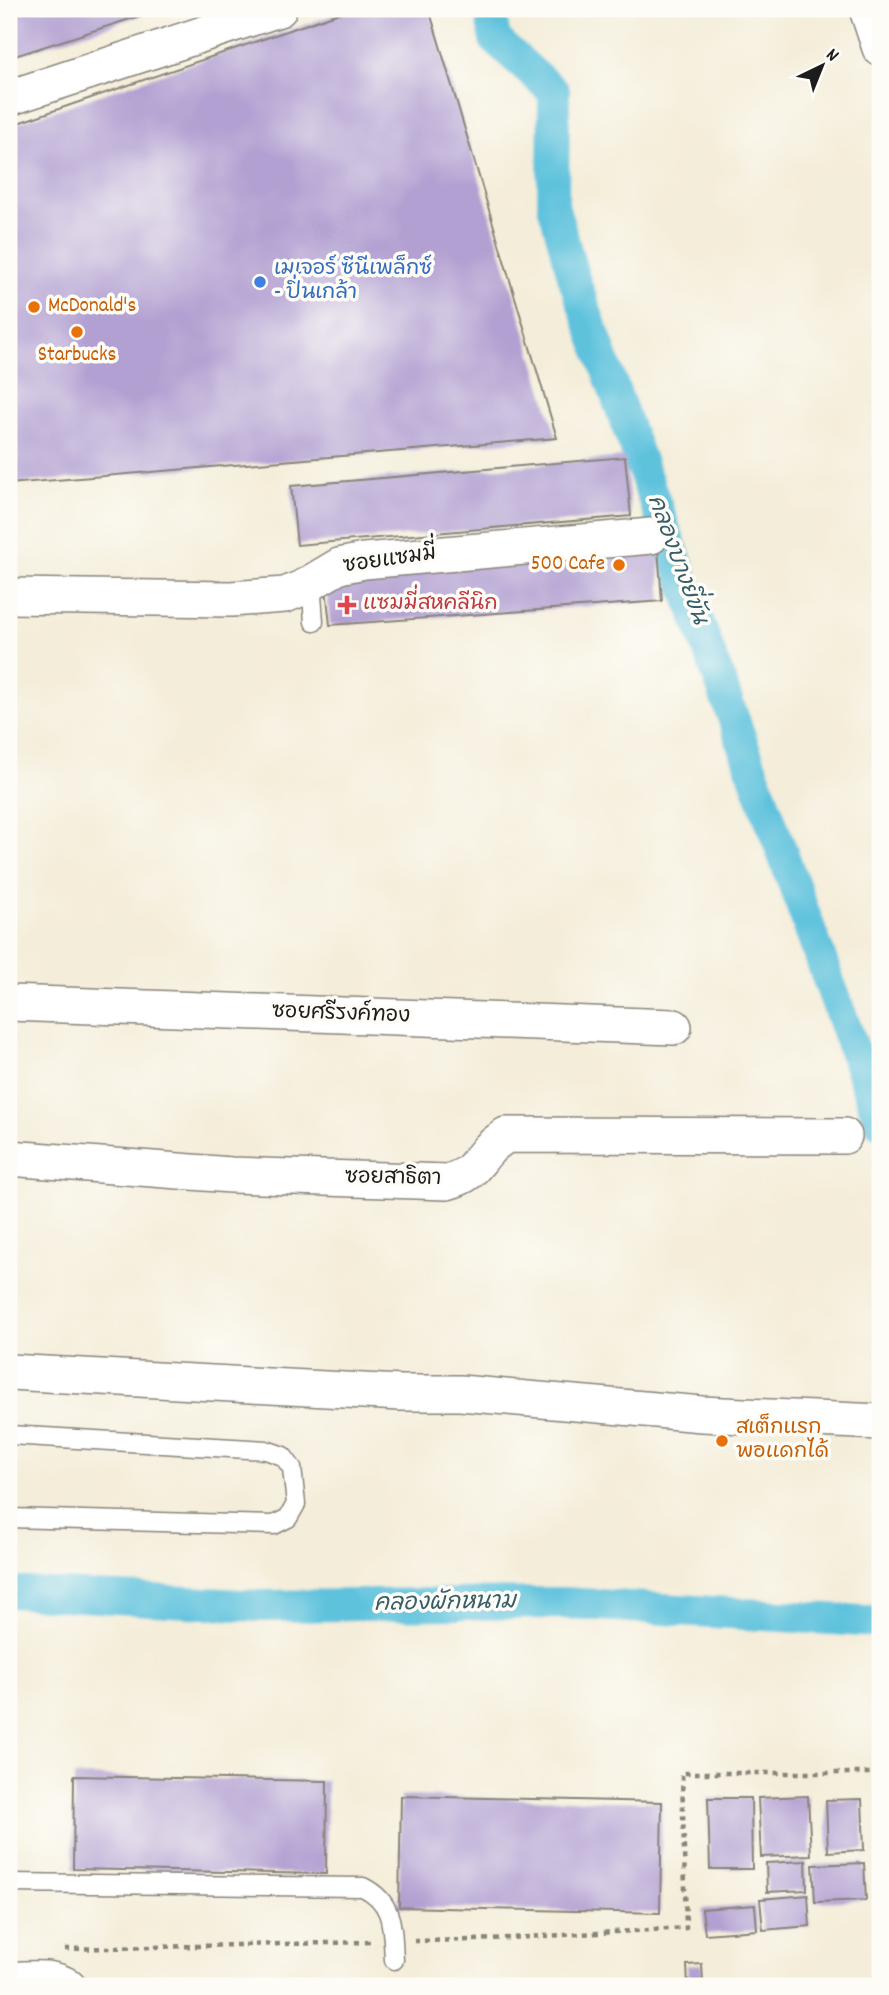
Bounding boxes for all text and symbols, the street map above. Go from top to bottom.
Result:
north arrow [788,32,858,102]
text: N [819,43,844,69]
place label: เมเจอร์ ซีนีเพล็กซ์ - ปิ่นเกล้า [274,254,432,309]
marker: เมเจอร์ ซีนีเพล็กซ์ - ปิ่นเกล้า [252,274,268,290]
place label: McDonald's [48,292,136,322]
marker: McDonald's [26,299,42,315]
marker: Starbucks [69,324,85,340]
place label: Starbucks [38,341,116,371]
water label: คลองบางยี่ขัน [637,488,723,631]
street label: ซอยแซมมี่ [341,534,439,582]
place label: 500 Cafe [531,550,605,580]
marker: 500 Cafe [611,557,627,573]
place label: แซมมี่สหคลีนิก [363,584,498,620]
marker: แซมมี่สหคลีนิก [337,595,357,615]
street label: ซอยศรีรงค์ทอง [271,997,411,1032]
street label: ซอยสาธิตา [345,1163,441,1195]
place label: สเต็กแรก พอแดกได้ [736,1413,829,1468]
marker: สเต็กแรก พอแดกได้ [714,1433,730,1449]
water label: คลองผักหนาม [374,1586,518,1622]

